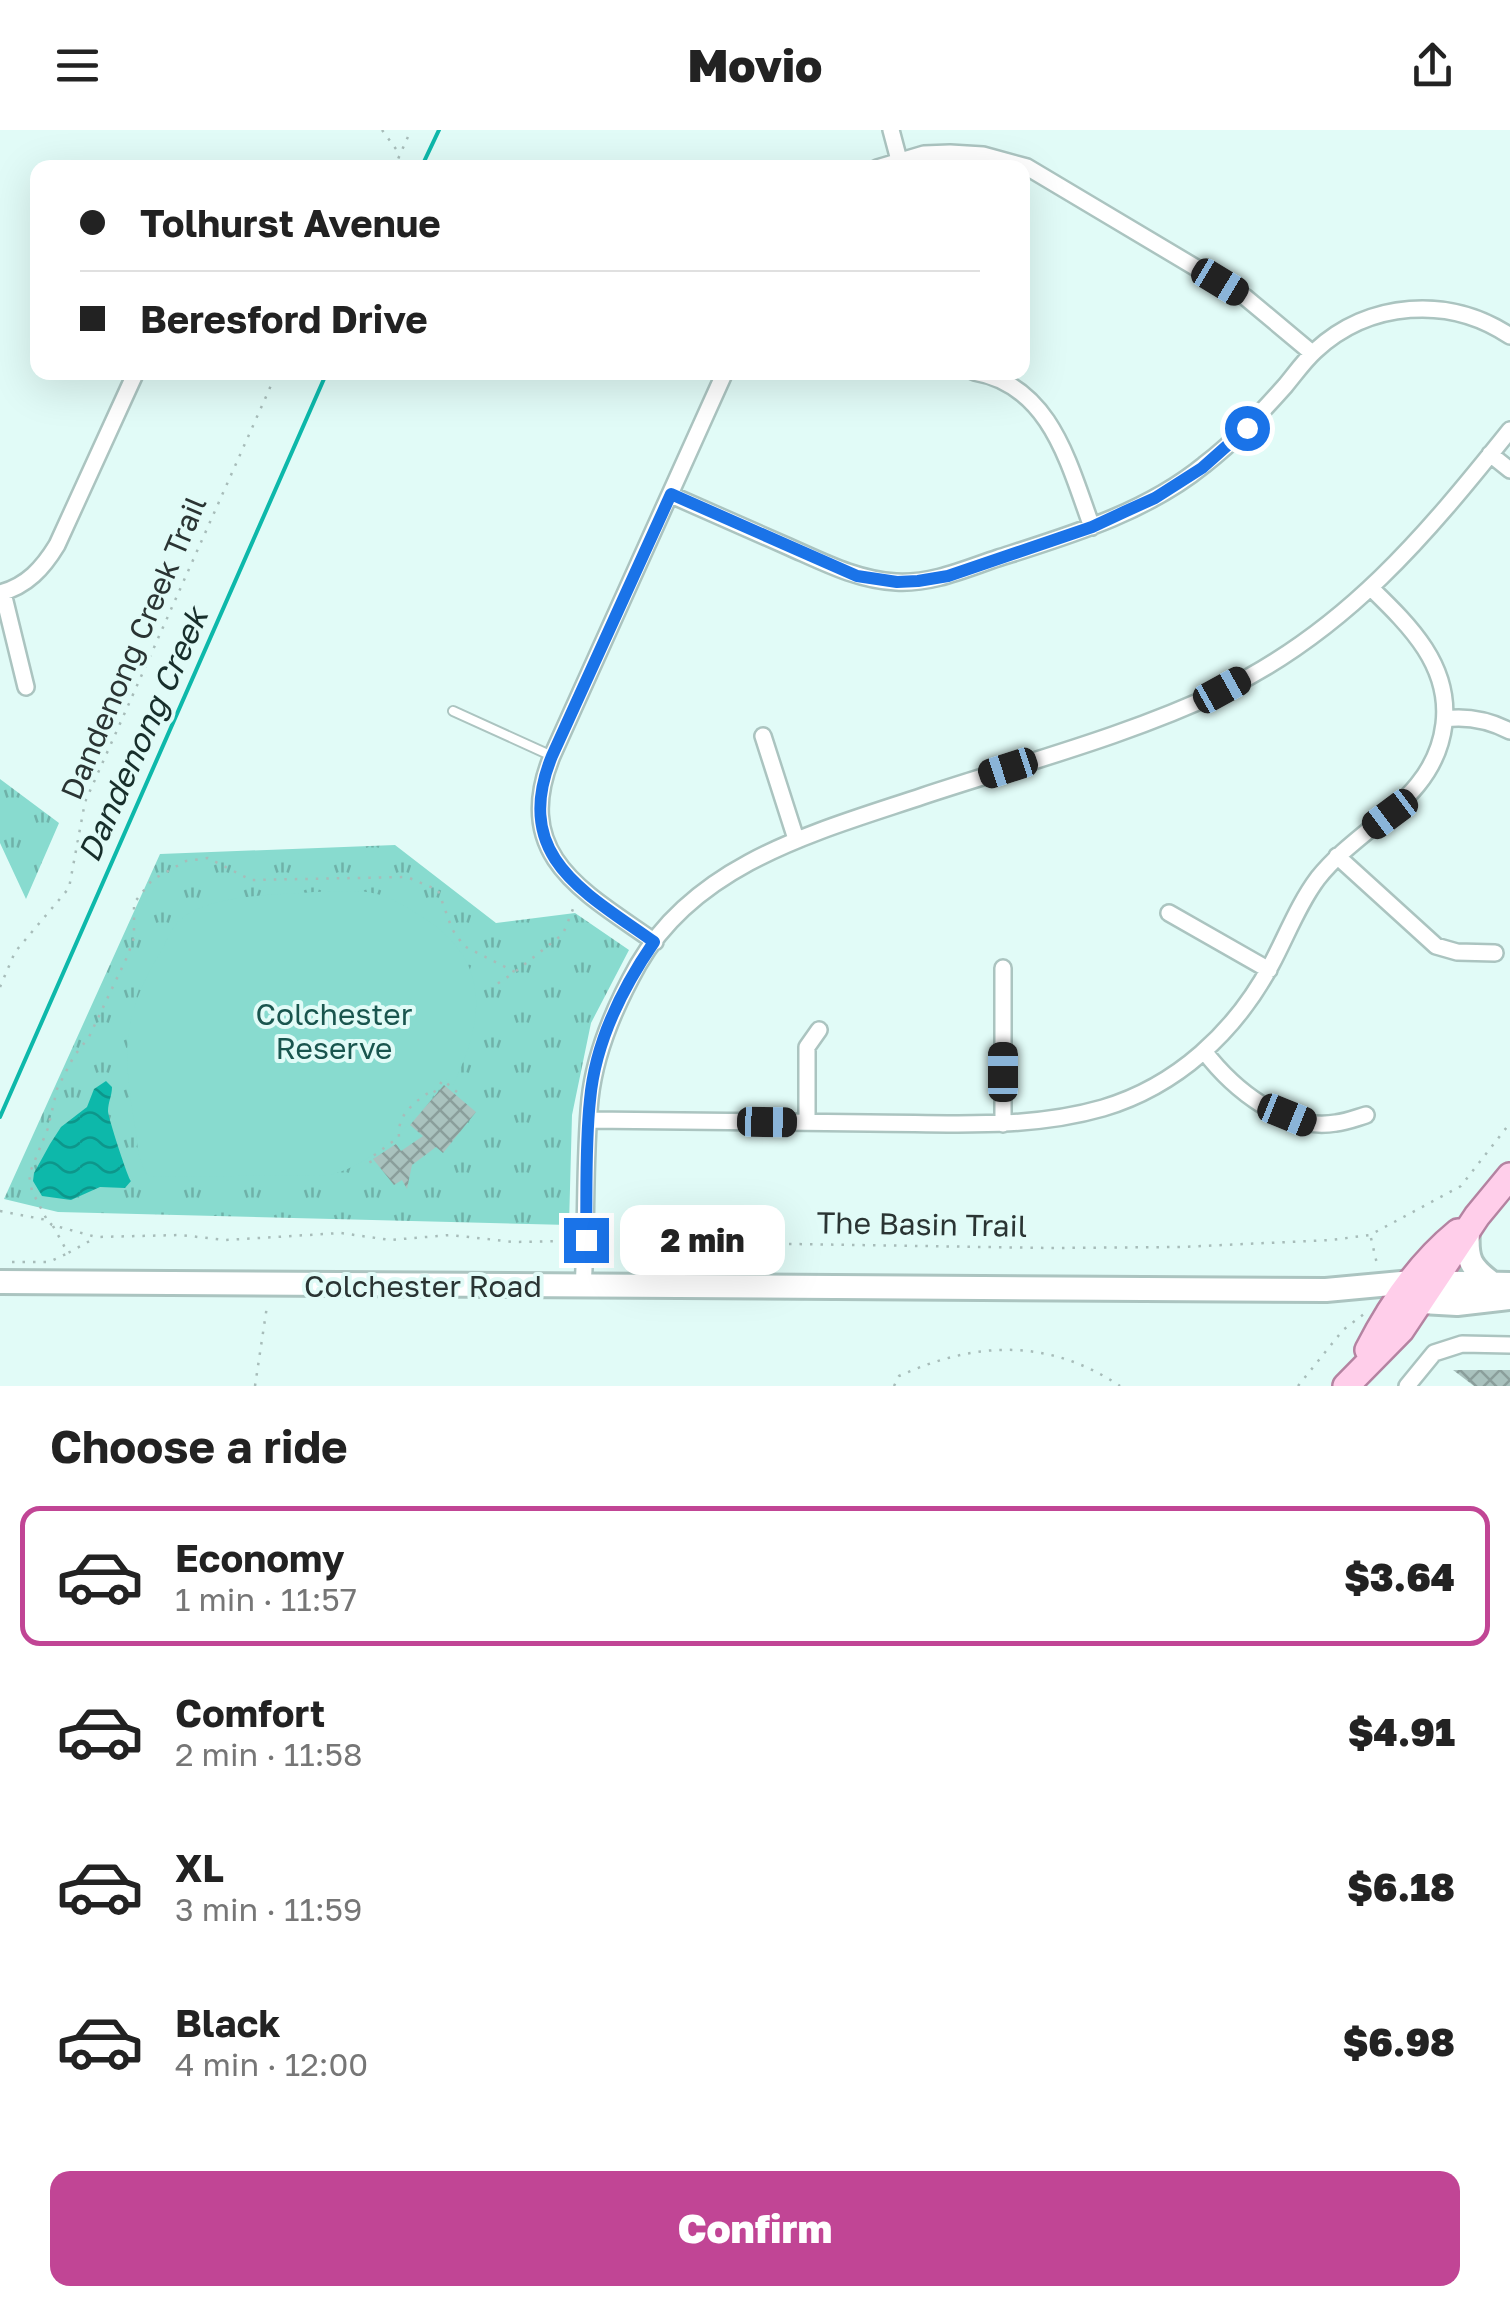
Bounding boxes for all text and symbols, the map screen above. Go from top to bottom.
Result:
icon: menu [50,38,105,93]
text: Movio [688,38,822,92]
icon: share [1405,38,1460,93]
text: Tolhurst Avenue [140,200,441,245]
car [1187,254,1253,310]
text: Beresford Drive [140,296,428,341]
route start [1225,406,1270,451]
street label: Dandenong Creek Trail [54,491,214,805]
water label: Dandenong Creek [70,602,216,868]
car [1188,662,1256,718]
car [975,744,1041,792]
car [1357,784,1423,844]
park label: Colchester Reserve [256,996,413,1066]
car [988,1042,1018,1102]
car [1254,1090,1320,1140]
car [737,1106,797,1138]
street label: The Basin Trail [816,1204,1028,1244]
callout: 2 min [621,1205,786,1275]
route end [564,1218,609,1263]
text: 2 min [660,1221,745,1259]
street label: Colchester Road [304,1268,542,1304]
text: Choose a ride [50,1419,348,1473]
icon: car [55,1531,145,1621]
text: Economy [175,1535,344,1580]
text: $3.64 [1344,1554,1455,1599]
text: 1 min · 11:57 [175,1580,357,1618]
icon: car [55,1686,145,1776]
text: Comfort [175,1690,325,1735]
text: $4.91 [1348,1709,1455,1754]
text: 2 min · 11:58 [175,1735,362,1773]
icon: car [55,1841,145,1931]
text: XL [175,1845,224,1890]
text: $6.18 [1347,1864,1455,1909]
text: 3 min · 11:59 [175,1890,362,1928]
icon: car [55,1996,145,2086]
text: Black [175,2000,280,2045]
text: $6.98 [1343,2019,1455,2064]
text: 4 min · 12:00 [175,2045,368,2083]
button: Confirm [50,2171,1460,2286]

